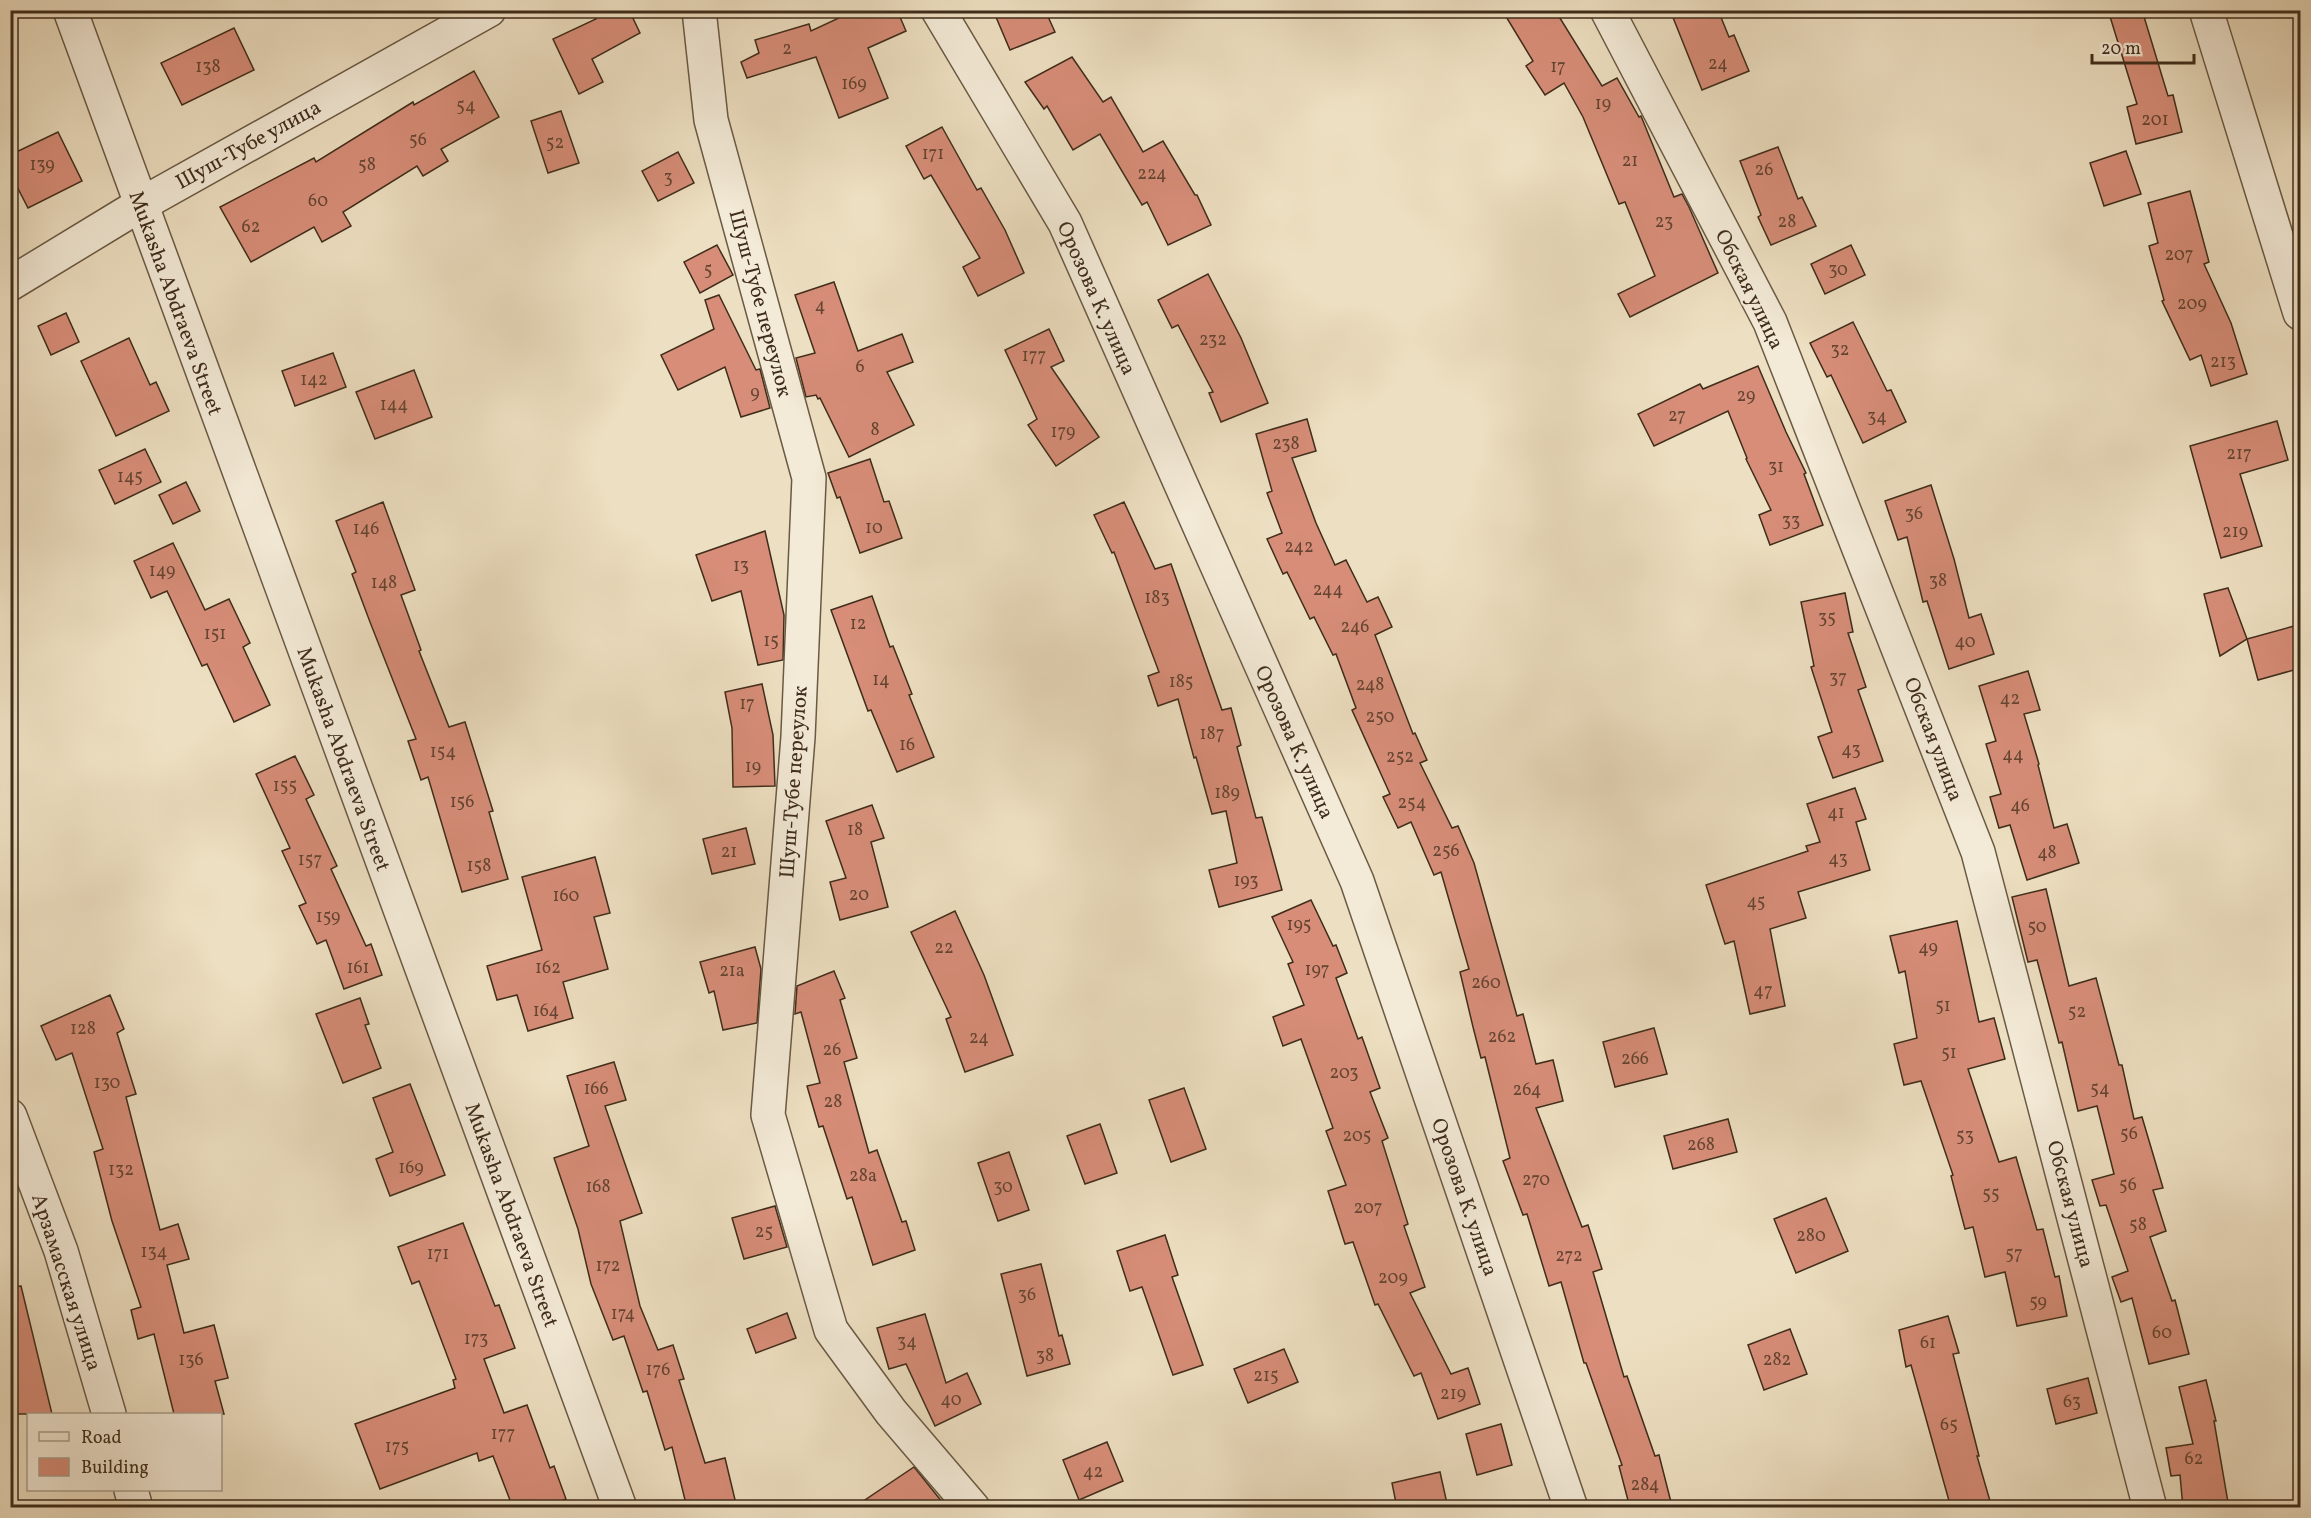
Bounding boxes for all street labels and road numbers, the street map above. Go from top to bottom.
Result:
street label: Шуш-Тубе улица [171,93,327,197]
street label: Mukasha Abdraeva Street [120,187,229,420]
street label: Шуш-Тубе переулок [721,206,799,400]
street label: Орозова К. улица [1049,217,1143,380]
street label: Обская улица [1707,225,1790,355]
street label: Mukasha Abdraeva Street [288,643,397,876]
street label: Орозова К. улица [1247,661,1341,824]
street label: Обская улица [1896,673,1970,806]
street label: Шуш-Тубе переулок [773,685,816,879]
street label: Mukasha Abdraeva Street [456,1099,565,1332]
street label: Орозова К. улица [1423,1115,1504,1280]
street label: Обская улица [2039,1138,2100,1271]
street label: Арзамасская улица [23,1190,108,1375]

